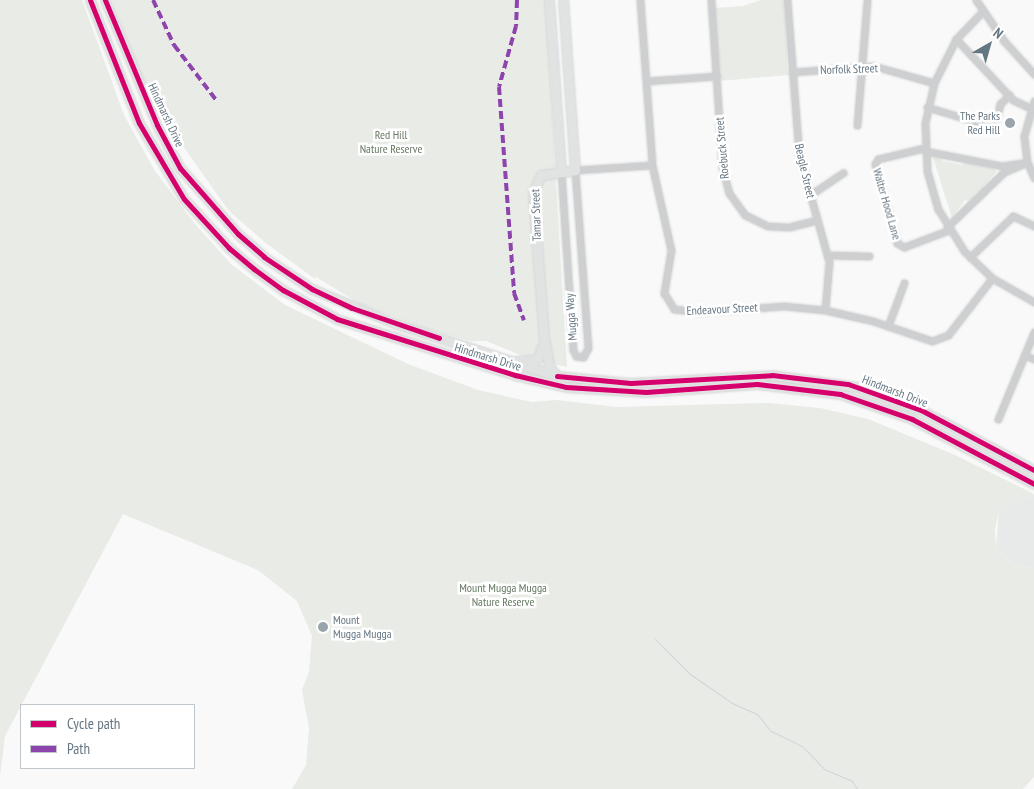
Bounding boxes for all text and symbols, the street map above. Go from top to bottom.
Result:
north arrow [964,20,1014,70]
text: N [990,24,1007,43]
street label: Norfolk Street [820,61,878,77]
street label: Hindmarsh Drive [145,81,187,149]
place label: The Parks Red Hill [960,109,1000,137]
street label: Roebuck Street [712,116,732,180]
marker: The Parks Red Hill [1004,117,1016,129]
park label: Red Hill Nature Reserve [360,128,422,156]
street label: Beagle Street [792,142,818,200]
street label: Walter Hood Lane [870,167,904,241]
street label: Tamar Street [528,189,544,241]
street label: Mugga Way [562,293,580,341]
street label: Endeavour Street [686,300,758,318]
street label: Hindmarsh Drive [453,340,523,374]
street label: Hindmarsh Drive [860,372,930,410]
park label: Mount Mugga Mugga Nature Reserve [459,581,547,609]
place label: Mount Mugga Mugga [333,613,392,641]
marker: Mount Mugga Mugga [317,621,329,633]
legend [20,704,195,769]
text: Cycle path [67,714,120,733]
text: Path [67,739,90,758]

